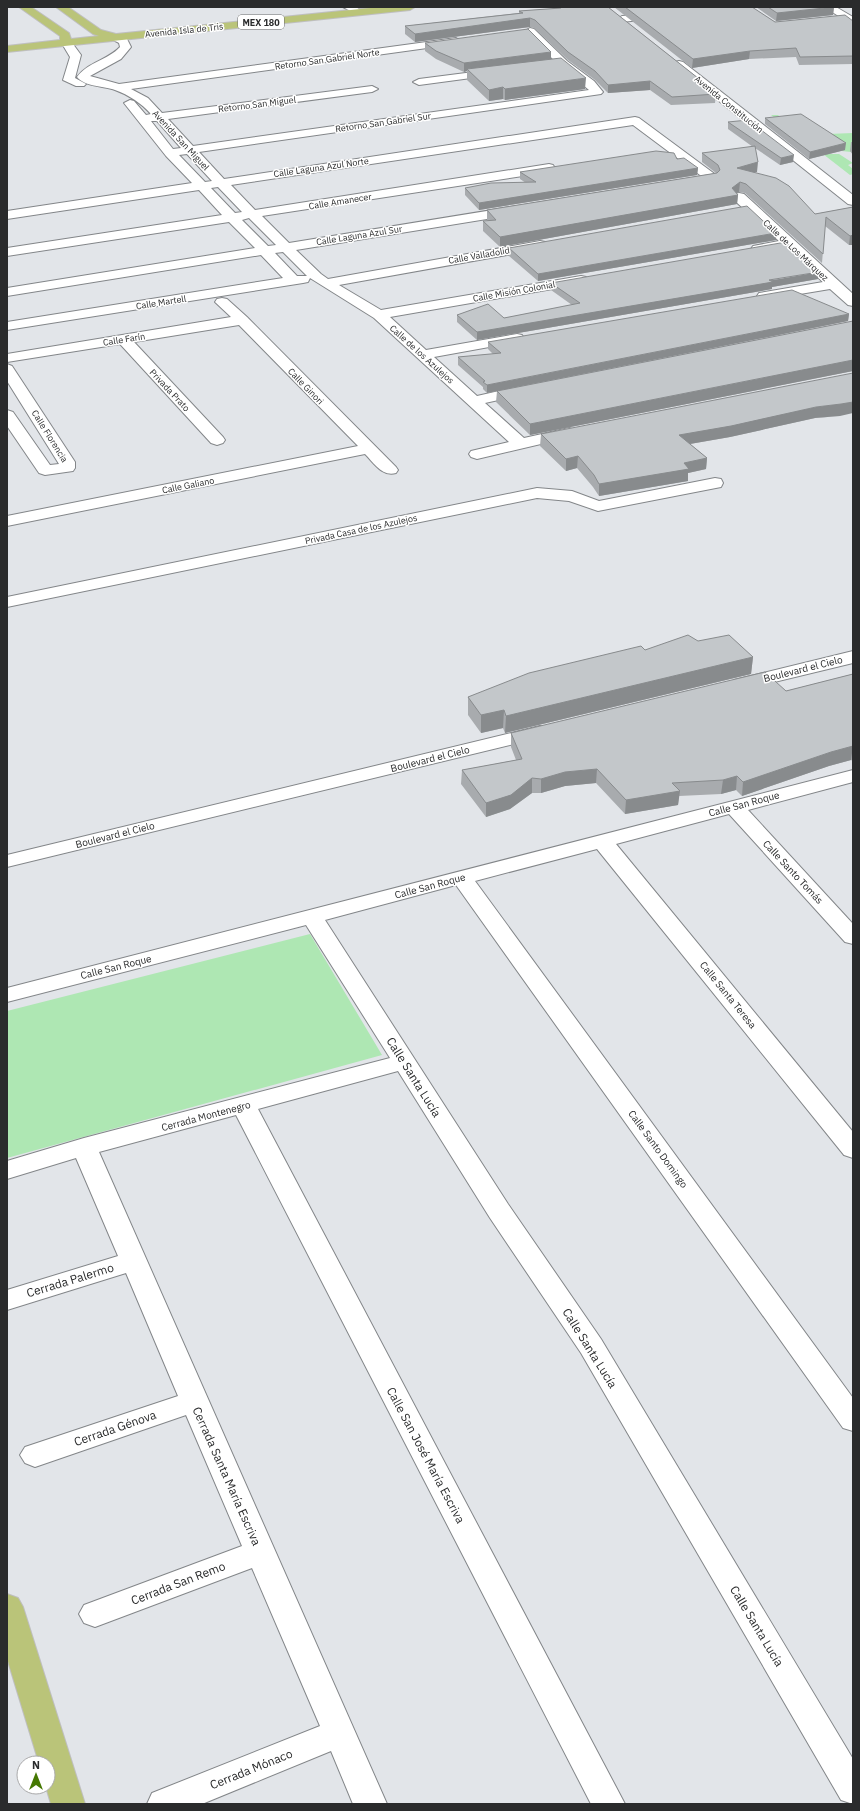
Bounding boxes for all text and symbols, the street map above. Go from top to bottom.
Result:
road number: MEX 180 [238,15,284,29]
street label: Avenida Isla de Tris [144,20,224,40]
street label: Retorno San Gabriel Norte [274,46,380,72]
street label: Avenida Constitución [692,73,766,135]
street label: Retorno San Miguel [217,94,297,114]
street label: Avenida San Miguel [150,108,212,173]
street label: Retorno San Gabriel Sur [334,110,432,134]
street label: Calle Laguna Azul Norte [273,155,369,179]
street label: Calle Amanecer [308,190,373,211]
street label: Calle de Los Márquez [761,217,831,283]
street label: Calle Laguna Azul Sur [315,223,403,247]
street label: Calle Valladolid [447,244,511,266]
street label: Calle Misión Colonial [472,278,557,304]
street label: Calle Martell [135,293,187,311]
street label: Calle de los Azulejos [388,322,456,386]
street label: Calle Farín [102,330,146,348]
street label: Calle Ginori [286,365,326,407]
street label: Privada Prato [148,367,192,413]
street label: Calle Florencia [30,408,71,464]
street label: Calle Galiano [161,475,215,495]
street label: Privada Casa de los Azulejos [304,512,418,546]
street label: Boulevard el Cielo [762,653,844,685]
street label: Boulevard el Cielo [389,743,471,775]
street label: Calle San Roque [707,788,781,820]
street label: Boulevard el Cielo [74,819,156,851]
street label: Calle Santo Tomás [760,837,826,907]
street label: Calle San Roque [393,870,467,902]
street label: Calle San Roque [79,952,153,982]
street label: Calle Santa Teresa [697,959,759,1032]
street label: Calle Santa Lucía [383,1034,445,1120]
street label: Cerrada Montenegro [160,1098,252,1134]
street label: Calle Santo Domingo [625,1108,691,1191]
street label: Cerrada Palermo [25,1260,116,1300]
street label: Calle Santa Lucía [559,1305,621,1391]
street label: Calle San José María Escriva [384,1384,469,1526]
street label: Cerrada Santa María Escriva [190,1404,265,1548]
street label: Cerrada Génova [72,1407,159,1449]
street label: Cerrada San Remo [129,1558,227,1608]
street label: Calle Santa Lucía [727,1583,787,1670]
street label: Cerrada Mónaco [207,1745,295,1792]
north arrow [16,1755,56,1795]
text: N [32,1758,40,1772]

